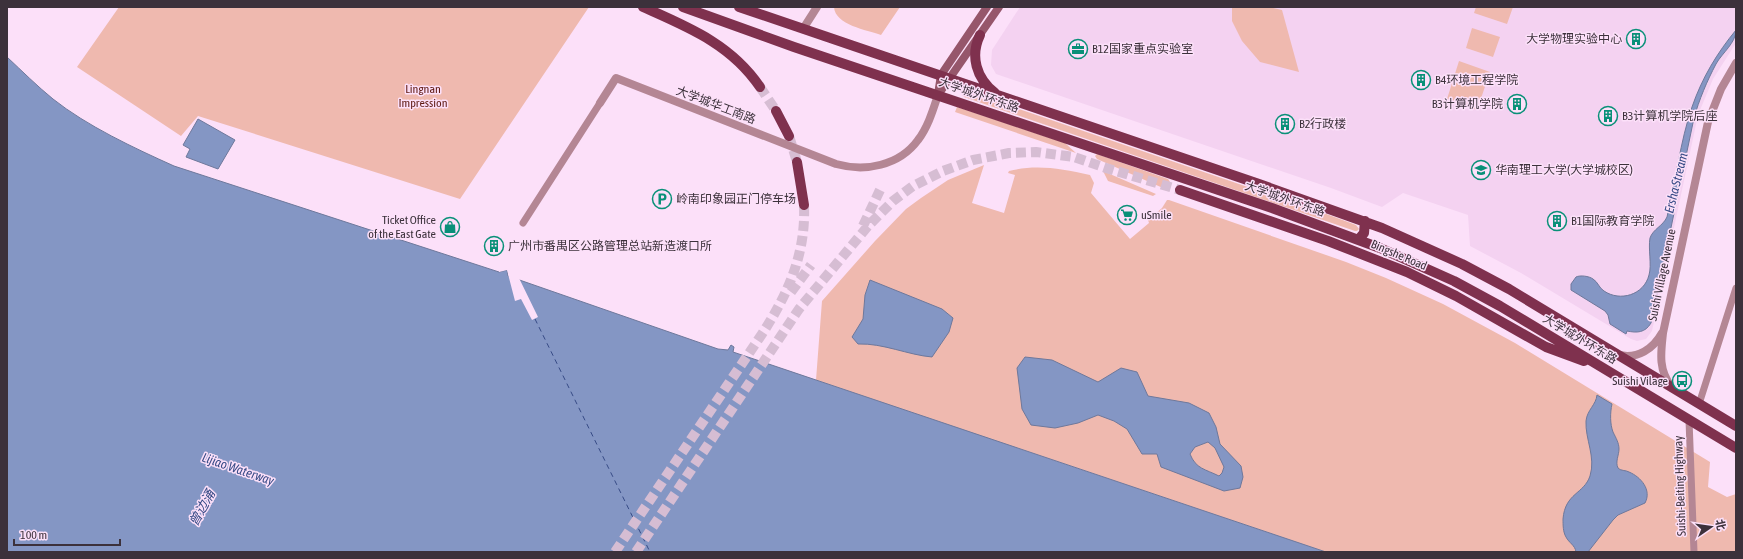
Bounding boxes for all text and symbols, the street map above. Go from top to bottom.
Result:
building icon: 大学物理实验中心 [1625,28,1647,50]
place label: 大学物理实验中心 [1526,32,1622,46]
office icon: B12国家重点实验室 [1067,38,1089,60]
place label: B12国家重点实验室 [1092,42,1193,56]
building icon: B4环境工程学院 [1410,69,1432,91]
place label: B4环境工程学院 [1435,73,1518,87]
street label: 大学城外环东路 [937,75,1021,115]
park label: Lingnan Impression [398,82,448,110]
street label: 大学城华工南路 [674,83,758,127]
building icon: B3计算机学院 [1506,93,1528,115]
place label: B3计算机学院 [1432,97,1503,111]
building icon: B3计算机学院后座 [1597,105,1619,127]
place label: B3计算机学院后座 [1622,109,1717,123]
building icon: B2行政楼 [1274,113,1296,135]
place label: B2行政楼 [1299,117,1346,131]
water label: Ersha Stream [1661,151,1691,215]
school or university icon: 华南理工大学(大学城校区) [1470,159,1492,181]
place label: 华南理工大学(大学城校区) [1495,163,1633,177]
street label: 大学城外环东路 [1243,179,1327,219]
parking icon: 岭南印象园正门停车场 [651,188,673,210]
place label: 岭南印象园正门停车场 [676,192,796,206]
supermarket icon: uSmile [1116,204,1138,226]
place label: uSmile [1141,208,1172,222]
building icon: B1国际教育学院 [1546,210,1568,232]
place label: Ticket Office of the East Gate [368,213,436,241]
place label: B1国际教育学院 [1571,214,1654,228]
shop icon: Ticket Office of the East Gate [439,216,461,238]
street label: Suishi Village Avenue [1645,228,1679,322]
building icon: 广州市番禺区公路管理总站新造渡口所 [483,235,505,257]
street label: Bingshe Road [1369,237,1429,273]
place label: 广州市番禺区公路管理总站新造渡口所 [508,239,712,253]
street label: 大学城外环东路 [1540,311,1620,367]
bus stop icon: Suishi Vilage [1671,370,1693,392]
place label: Suishi Vilage [1612,374,1668,388]
street label: Suishi-Beiting Highway [1671,436,1689,536]
water label: Lijiao Waterway [200,450,277,489]
water label: 曾边涌 [186,486,219,529]
north arrow [1691,507,1731,547]
text: 北 [1714,518,1728,531]
scale bar [14,521,120,547]
text: 100 m [20,528,47,542]

